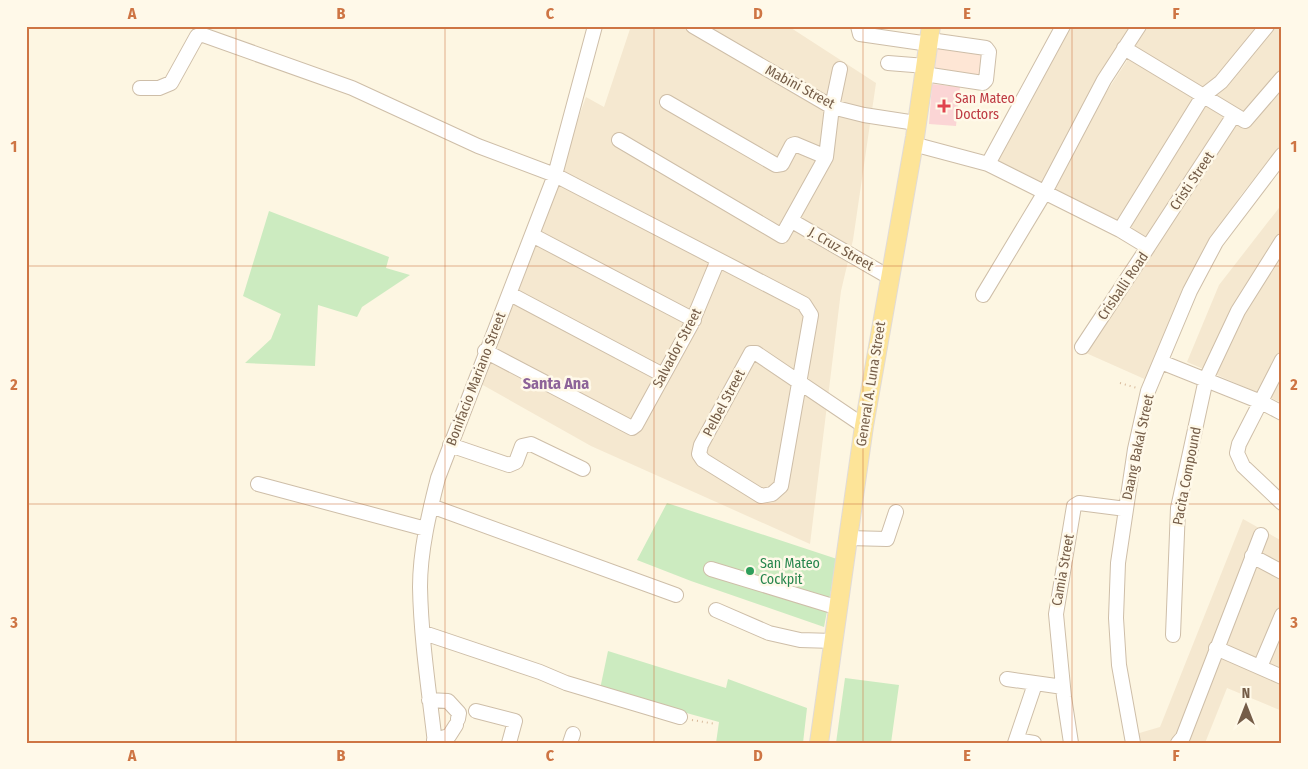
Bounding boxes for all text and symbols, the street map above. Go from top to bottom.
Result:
text: A [127,4,137,23]
text: B [337,4,346,23]
text: C [546,4,555,23]
text: D [753,4,763,23]
text: E [963,4,971,23]
text: F [1172,4,1180,23]
street label: Mabini Street [762,62,838,113]
place label: San Mateo Doctors [955,90,1015,123]
marker: San Mateo Doctors [937,99,951,113]
text: 1 [11,137,17,156]
text: 1 [1291,137,1297,156]
street label: Cristi Street [1166,148,1218,214]
street label: J. Cruz Street [805,224,877,275]
street label: Crisballi Road [1094,249,1152,323]
street label: Salvador Street [649,305,705,391]
street label: Bonifacio Mariano Street [443,310,509,448]
street label: General A. Luna Street [853,320,889,448]
street label: Pelbel Street [699,366,749,439]
district label: Santa Ana [523,374,589,393]
text: 2 [9,375,18,394]
text: 2 [1289,375,1298,394]
street label: Daang Bakal Street [1118,392,1158,502]
street label: Pacita Compound [1169,425,1205,527]
street label: Camia Street [1048,532,1078,607]
place label: San Mateo Cockpit [760,555,820,588]
marker: San Mateo Cockpit [744,565,756,577]
text: 3 [9,613,18,632]
text: 3 [1289,613,1298,632]
north arrow [1220,682,1270,732]
text: N [1242,685,1250,702]
text: A [127,746,137,765]
text: B [337,746,346,765]
text: C [546,746,555,765]
text: D [753,746,763,765]
text: E [963,746,971,765]
text: F [1172,746,1180,765]

